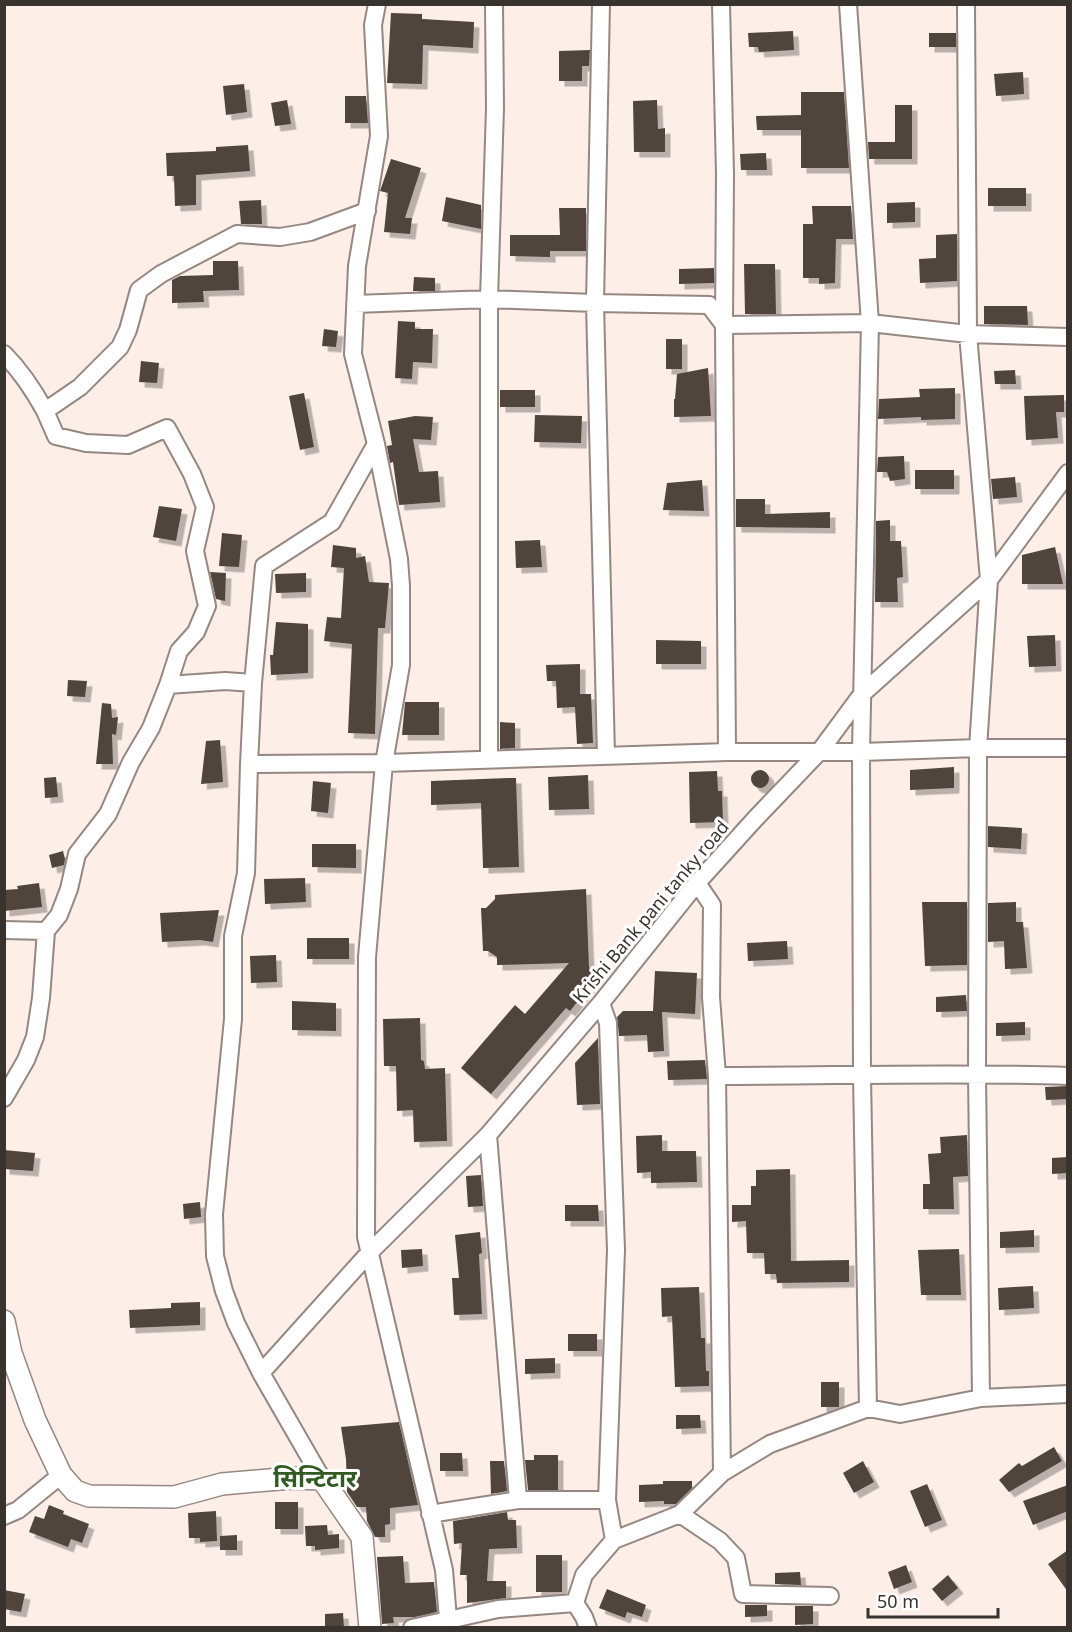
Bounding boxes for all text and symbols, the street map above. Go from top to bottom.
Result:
street label: Krishi Bank pani tanky road [567,815,734,1008]
district label: सिन्टिटार [273,1461,357,1494]
scale bar [868,1581,998,1619]
text: 50 m [877,1589,919,1613]

